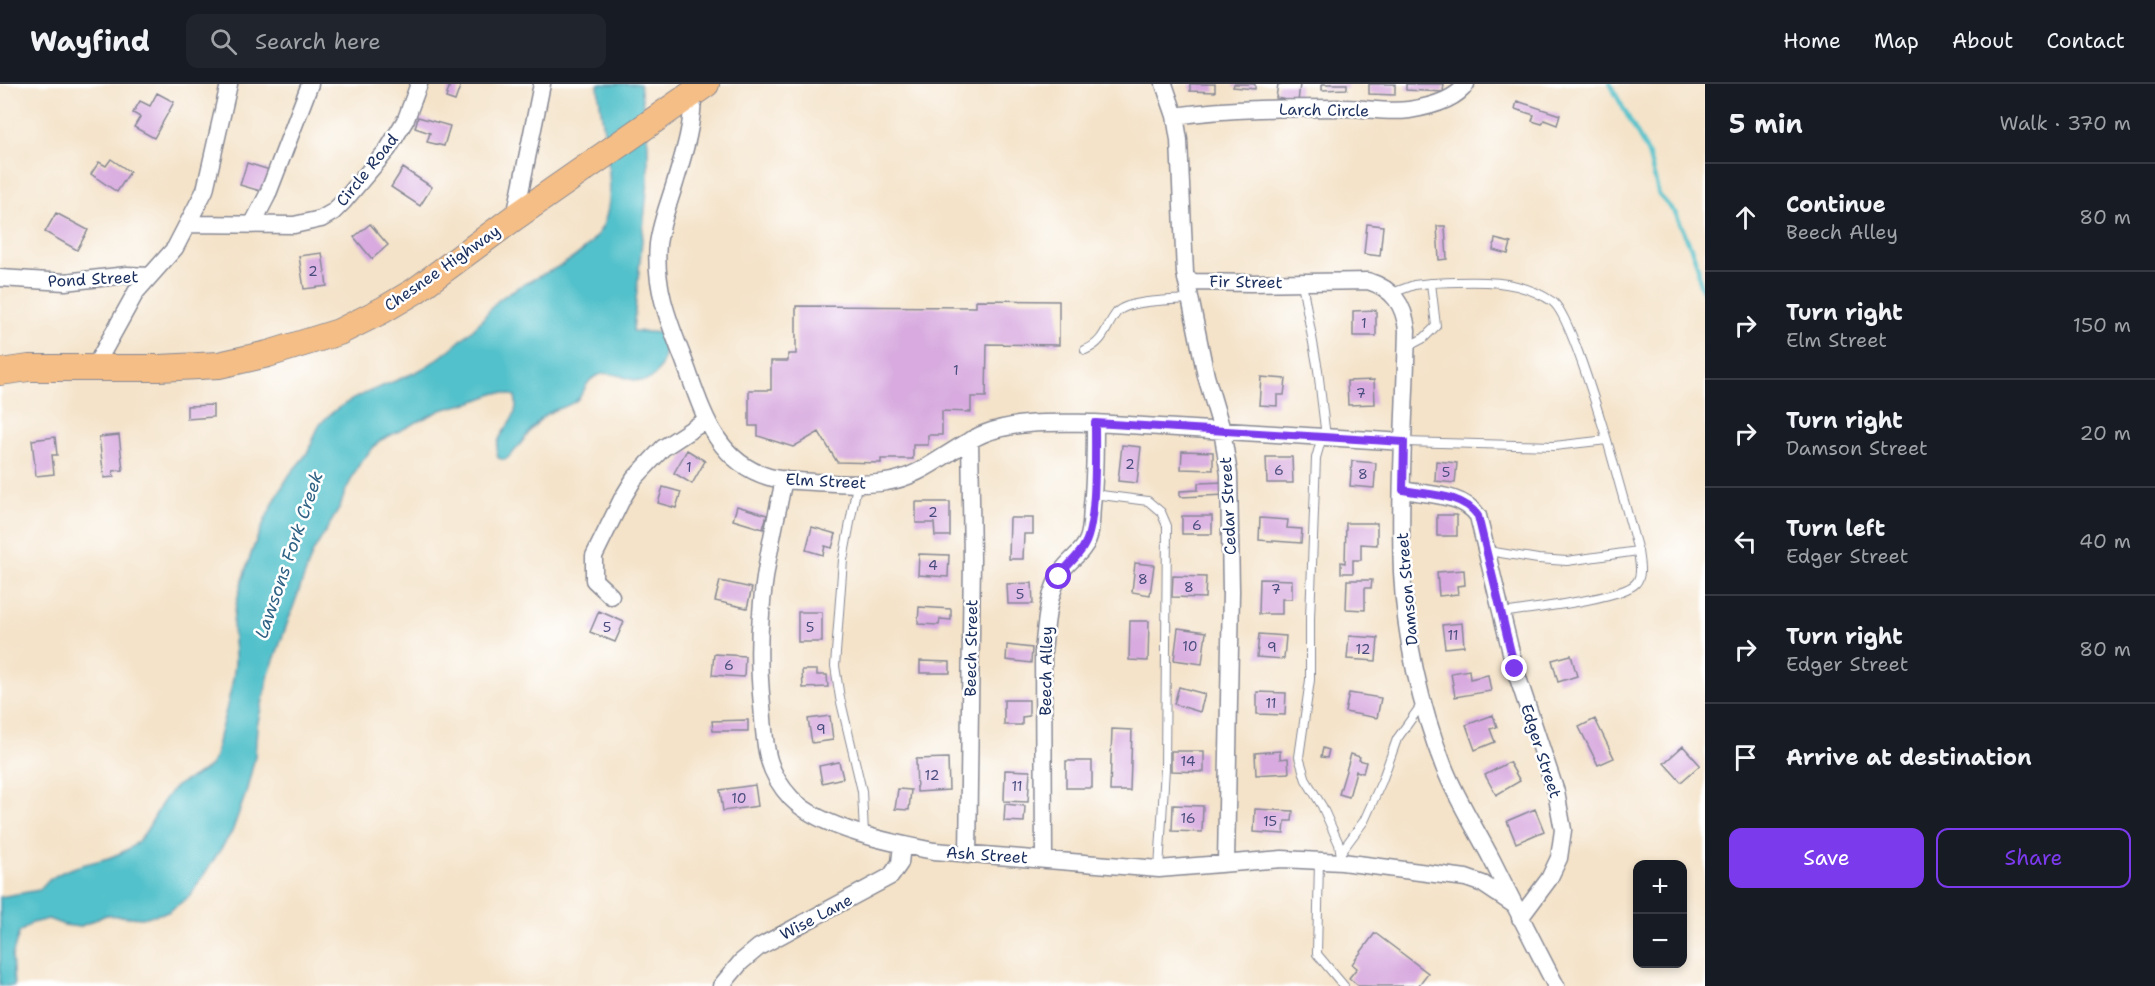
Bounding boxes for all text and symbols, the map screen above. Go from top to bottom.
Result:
search box [186,14,606,68]
text: Wayfind [30,22,150,60]
icon: search [207,25,240,58]
text: Search here [255,27,381,56]
text: Home [1783,27,1841,55]
text: Map [1874,27,1919,55]
text: About [1952,27,2013,55]
text: Contact [2046,27,2125,55]
street label: Larch Circle [1279,99,1369,121]
text: 5 min [1729,106,1803,141]
text: Walk · 370 m [2000,110,2131,136]
street label: Circle Road [331,129,403,211]
text: Continue [1786,190,1886,219]
icon: ahead [1729,201,1762,234]
text: 80 m [2079,204,2131,230]
text: Beech Alley [1786,219,1898,245]
street label: Chesnee Highway [380,220,504,316]
house number: 2 [308,262,318,280]
street label: Pond Street [47,266,139,292]
street label: Fir Street [1209,271,1283,293]
text: Turn right [1786,298,1903,327]
icon: right [1729,309,1762,342]
text: 150 m [2073,312,2131,338]
house number: 1 [1361,314,1367,332]
text: Elm Street [1786,327,1887,353]
house number: 1 [953,361,959,379]
house number: 7 [1356,384,1366,402]
text: Turn right [1786,406,1903,435]
icon: right [1729,417,1762,450]
text: 20 m [2080,420,2131,446]
text: Damson Street [1786,435,1928,461]
house number: 2 [1125,455,1135,473]
street label: Cedar Street [1215,456,1241,556]
house number: 1 [686,458,692,476]
house number: 6 [1274,461,1284,479]
house number: 5 [1442,463,1450,481]
house number: 8 [1358,465,1368,483]
water label: Lawsons Fork Creek [249,468,329,642]
street label: Elm Street [785,468,867,494]
house number: 2 [928,503,938,521]
text: Turn left [1786,514,1885,543]
house number: 6 [1192,516,1202,534]
icon: left [1729,525,1762,558]
text: 40 m [2079,528,2131,554]
street label: Damson Street [1392,532,1422,646]
text: Edger Street [1786,543,1908,569]
house number: 4 [928,556,938,574]
route start [1045,563,1071,589]
house number: 8 [1138,570,1148,588]
house number: 8 [1184,578,1194,596]
house number: 7 [1271,580,1281,598]
house number: 5 [1016,585,1024,603]
street label: Beech Street [960,599,982,697]
house number: 5 [603,618,611,636]
house number: 5 [806,618,814,636]
text: Turn right [1786,622,1903,651]
street label: Beech Alley [1035,626,1057,716]
house number: 11 [1447,626,1459,644]
icon: right [1729,633,1762,666]
text: 80 m [2079,636,2131,662]
house number: 10 [1182,637,1198,655]
house number: 9 [1267,638,1277,656]
house number: 12 [1356,640,1370,658]
text: Edger Street [1786,651,1908,677]
route end [1501,655,1527,681]
house number: 6 [724,656,734,674]
house number: 11 [1265,694,1277,712]
street label: Edger Street [1516,701,1566,801]
house number: 9 [816,720,826,738]
icon: arrive [1729,741,1762,774]
text: Arrive at destination [1786,743,2032,772]
house number: 14 [1180,752,1196,770]
house number: 12 [925,766,939,784]
house number: 11 [1011,777,1023,795]
house number: 10 [731,789,747,807]
house number: 16 [1180,809,1196,827]
house number: 15 [1263,812,1277,830]
button: Save [1729,828,1924,888]
button: Share [1936,828,2131,888]
street label: Ash Street [946,842,1028,868]
map controls [1633,860,1687,968]
button: + [1633,860,1687,914]
street label: Wise Lane [776,889,856,945]
button: − [1633,914,1687,968]

